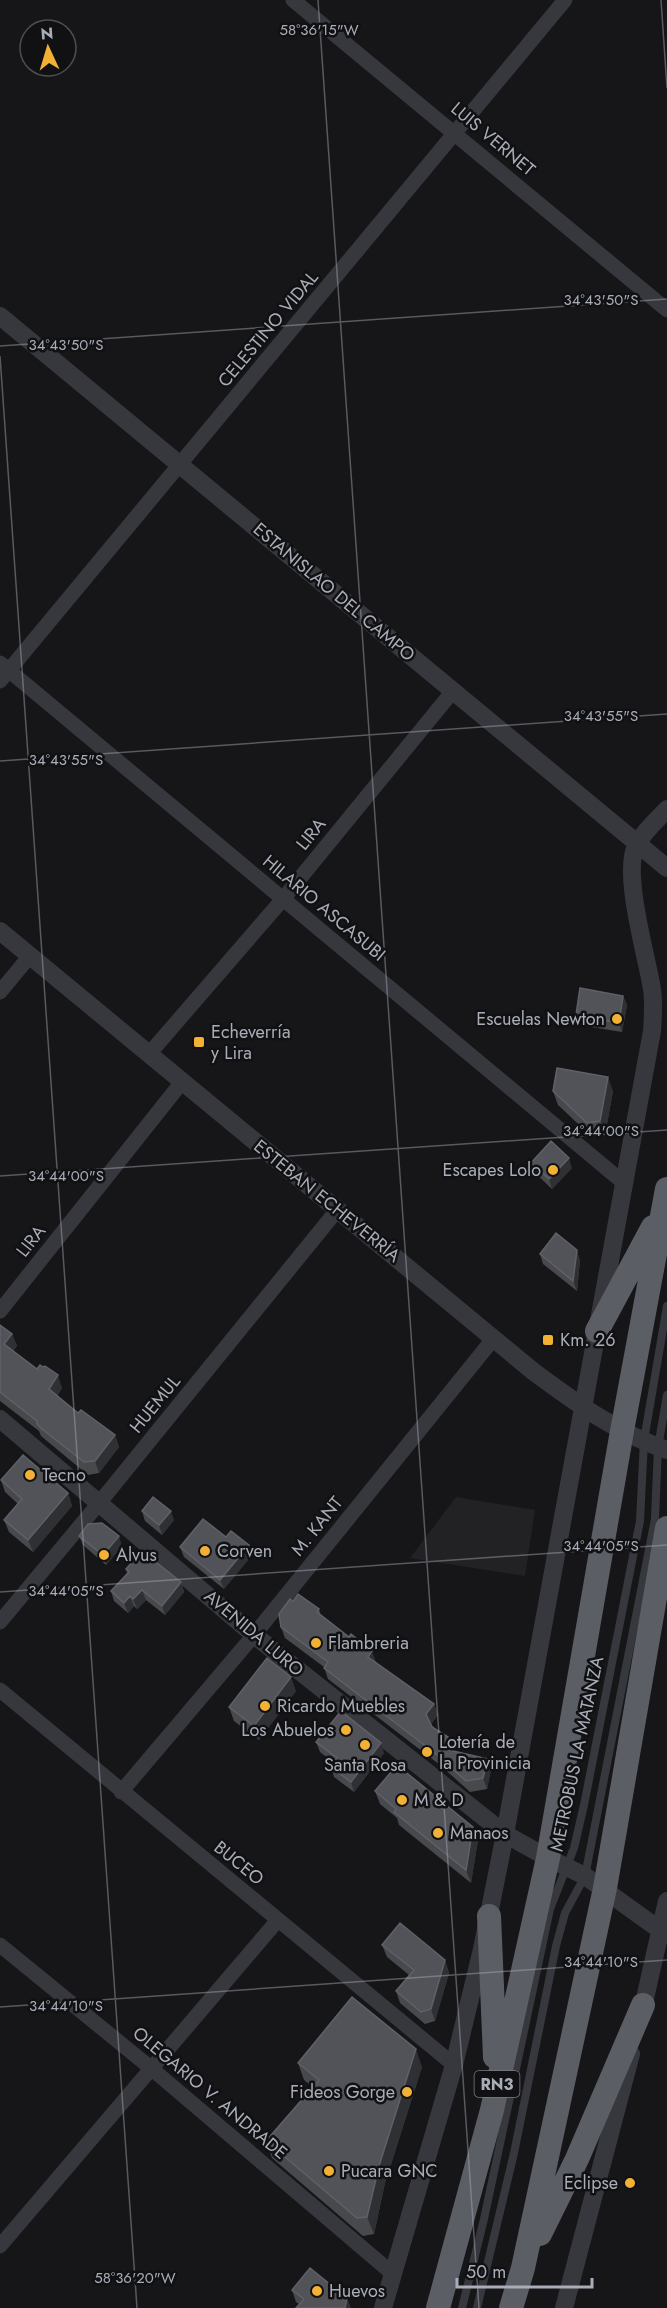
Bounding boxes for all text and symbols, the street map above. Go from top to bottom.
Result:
north arrow [18,18,78,78]
text: 58°36'15"W [280,19,359,41]
text: N [40,22,54,45]
street label: LUIS VERNET [445,96,541,183]
street label: CELESTINO VIDAL [212,265,324,393]
text: 34°43'50"S [564,289,638,311]
text: 34°43'50"S [29,334,103,356]
street label: ESTANISLAO DEL CAMPO [247,516,421,668]
text: 34°43'55"S [564,705,638,727]
text: 34°43'55"S [29,749,103,771]
street label: LIRA [290,812,332,856]
street label: HILARIO ASCASUBI [257,849,391,967]
place label: Escuelas Newton [476,1006,605,1032]
marker: Escuelas Newton [610,1012,624,1026]
place label: Echeverría y Lira [211,1019,291,1066]
marker: Echeverría y Lira [192,1035,206,1049]
text: 34°44'00"S [563,1120,639,1142]
street label: ESTEBAN ECHEVERRÍA [248,1134,406,1269]
place label: Escapes Lolo [443,1157,541,1183]
marker: Escapes Lolo [546,1163,560,1177]
text: 34°44'00"S [28,1165,104,1187]
street label: LIRA [10,1219,52,1263]
place label: Km. 26 [560,1327,616,1353]
marker: Km. 26 [541,1333,555,1347]
street label: HUEMUL [124,1369,186,1439]
place label: Tecno [42,1462,86,1488]
marker: Tecno [23,1468,37,1482]
street label: M. KANT [285,1490,349,1561]
text: 34°44'05"S [563,1535,639,1557]
place label: Corven [217,1538,272,1564]
place label: Alvus [116,1542,157,1568]
marker: Corven [198,1544,212,1558]
marker: Alvus [97,1548,111,1562]
text: 34°44'05"S [28,1580,104,1602]
street label: AVENIDA LURO [199,1584,309,1682]
place label: Flambreria [328,1630,409,1656]
marker: Flambreria [309,1636,323,1650]
street label: METROBUS LA MATANZA [544,1654,610,1854]
place label: Ricardo Muebles [277,1693,405,1719]
marker: Ricardo Muebles [258,1699,272,1713]
place label: Los Abuelos [241,1717,334,1743]
marker: Los Abuelos [339,1723,353,1737]
place label: Lotería de la Provinicia [439,1729,531,1776]
marker: Santa Rosa [358,1738,372,1752]
marker: Lotería de la Provinicia [420,1745,434,1759]
place label: Santa Rosa [324,1752,406,1778]
place label: M & D [414,1787,464,1813]
marker: M & D [395,1793,409,1807]
place label: Manaos [450,1820,508,1846]
marker: Manaos [431,1826,445,1840]
street label: BUCEO [208,1835,270,1891]
text: 34°44'10"S [564,1951,638,1973]
text: 34°44'10"S [29,1995,103,2017]
street label: OLEGARIO V. ANDRADE [127,2020,293,2166]
road number: RN3 [474,2071,520,2097]
place label: Fideos Gorge [290,2079,395,2105]
marker: Fideos Gorge [400,2085,414,2099]
place label: Pucara GNC [341,2158,438,2184]
marker: Pucara GNC [322,2164,336,2178]
place label: Eclipse [564,2170,618,2196]
marker: Eclipse [623,2176,637,2190]
scale bar [457,2251,592,2289]
text: 50 m [466,2259,506,2285]
text: 58°36'20"W [94,2267,176,2289]
place label: Huevos [329,2278,385,2304]
marker: Huevos [310,2284,324,2298]

